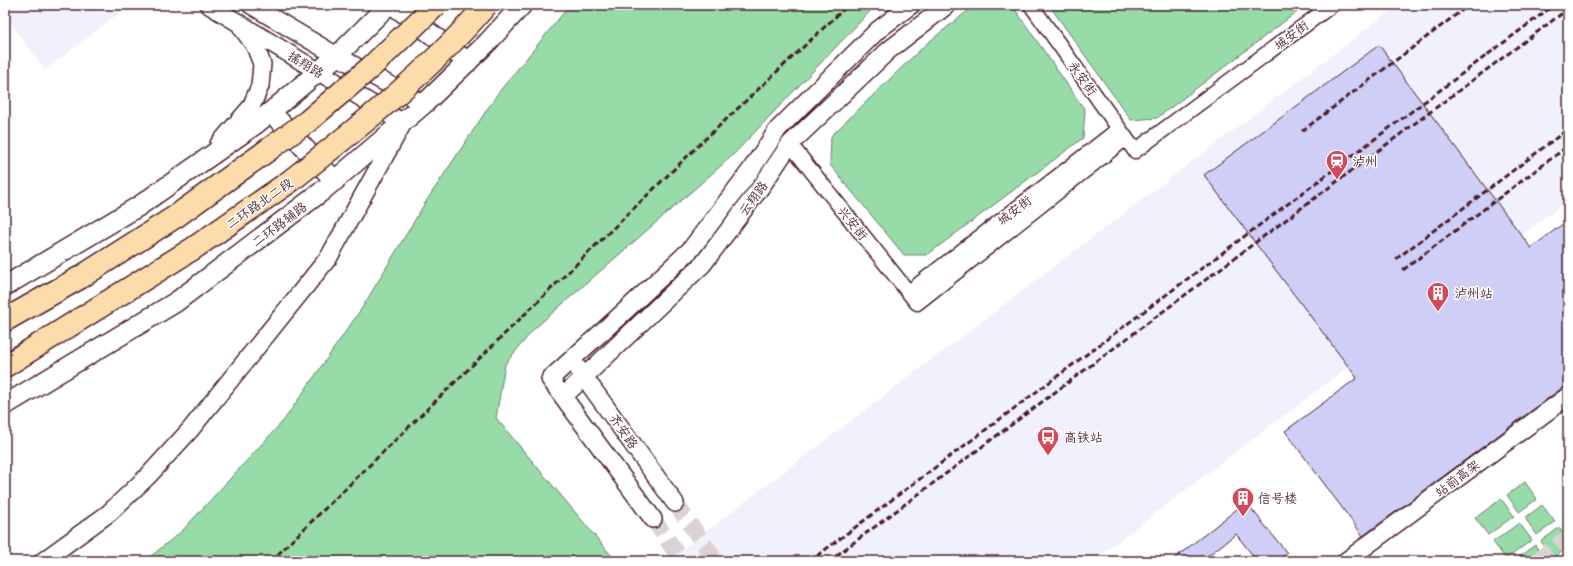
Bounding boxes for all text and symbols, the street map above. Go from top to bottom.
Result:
street label: 城安街 [1271,18,1314,56]
street label: 摇翔路 [283,48,326,84]
street label: 永安街 [1062,58,1100,101]
station icon: 泸州 [1324,148,1350,181]
place label: 泸州 [1352,154,1378,173]
street label: 二环路北二段 [223,175,298,235]
street label: 云翔路 [736,178,774,221]
street label: 城安街 [994,192,1037,231]
street label: 二环路辅路 [249,199,312,253]
street label: 兴安街 [831,203,871,246]
building icon: 泸州站 [1425,280,1451,313]
place label: 泸州站 [1454,286,1493,305]
street label: 齐安路 [603,411,641,454]
bus stop icon: 高铁站 [1035,424,1061,457]
place label: 高铁站 [1064,430,1103,449]
street label: 站前高架 [1432,457,1485,503]
building icon: 信号楼 [1230,485,1256,518]
place label: 信号楼 [1258,491,1297,510]

